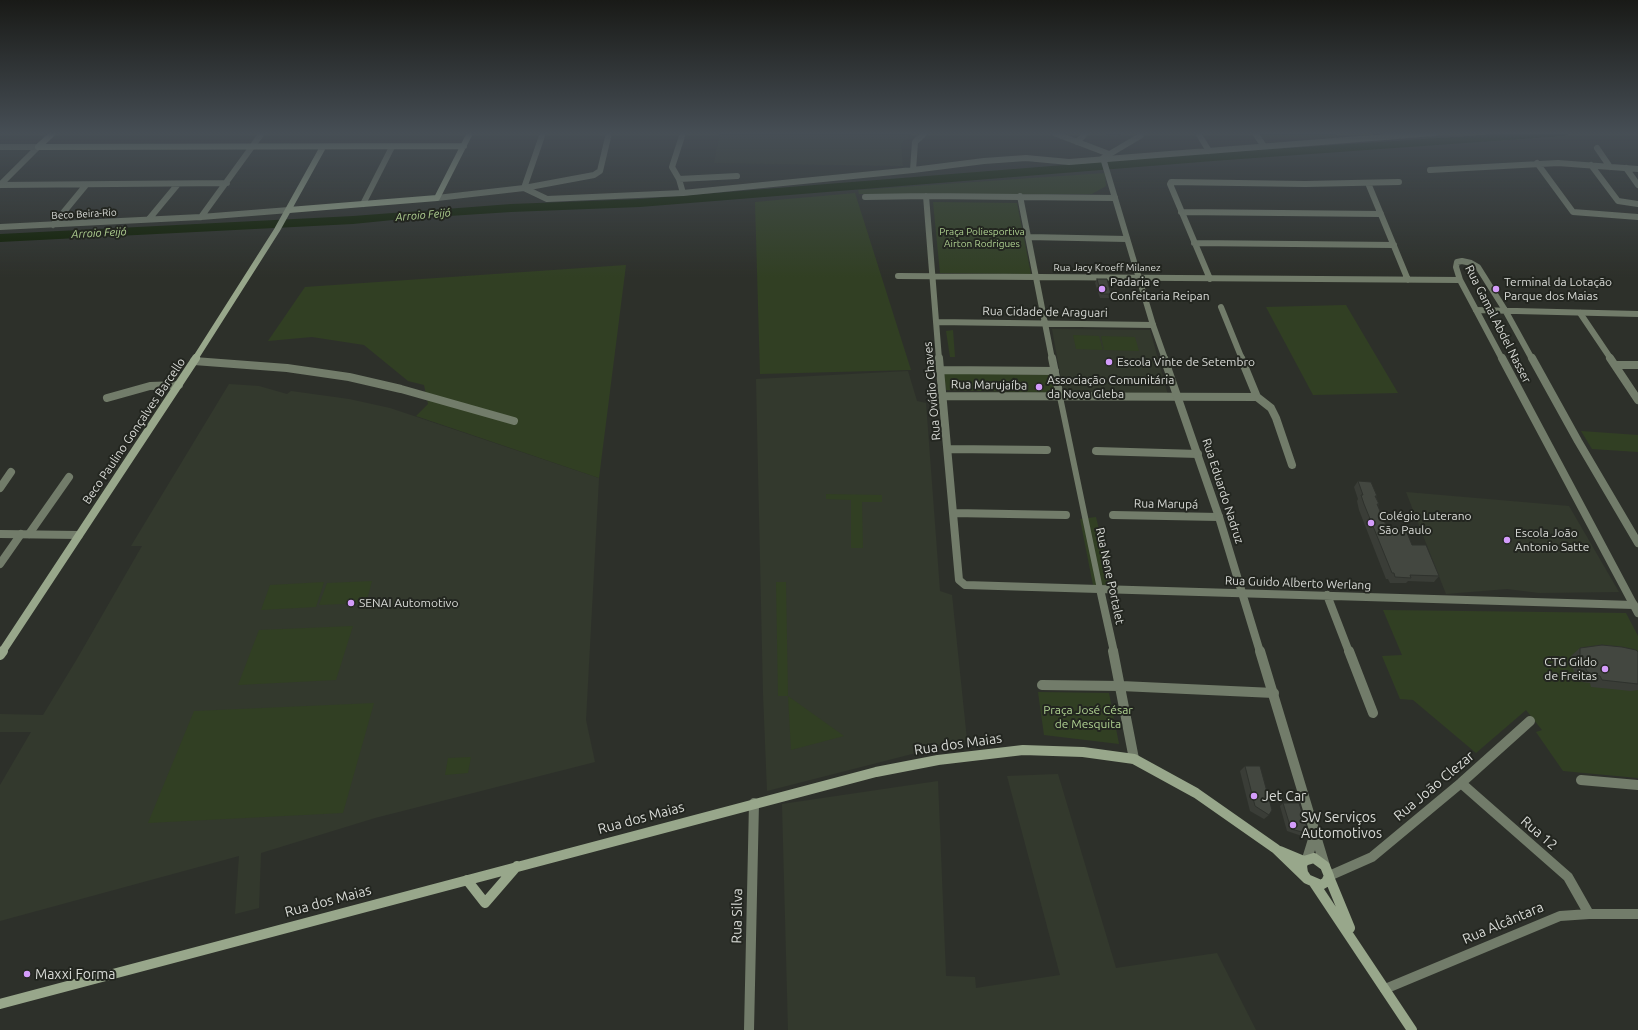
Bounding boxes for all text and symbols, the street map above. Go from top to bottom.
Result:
street label: Beco Beira-Rio [51,206,117,222]
water label: Arroio Feijó [395,206,451,224]
water label: Arroio Feijó [71,225,127,241]
park label: Praça Poliesportiva Airton Rodrigues [939,226,1025,250]
street label: Rua Jacy Kroeff Milanez [1053,262,1161,274]
street label: Rua Gamal Abdel Nasser [1462,263,1534,385]
place label: Padaria e Confeitaria Reipan [1110,275,1210,303]
place label: Terminal da Lotação Parque dos Maias [1504,275,1612,303]
marker: Padaria e Confeitaria Reipan [1097,284,1107,294]
marker: Terminal da Lotação Parque dos Maias [1491,284,1501,294]
street label: Rua Cidade de Araguari [982,304,1108,320]
street label: Rua Ovídio Chaves [921,341,943,441]
street label: Beco Paulino Gonçalves Barcello [80,355,188,507]
place label: Escola Vinte de Setembro [1117,355,1255,369]
marker: Escola Vinte de Setembro [1104,357,1114,367]
place label: Associação Comunitária da Nova Gleba [1047,373,1174,401]
street label: Rua Marujaíba [951,377,1027,393]
marker: Associação Comunitária da Nova Gleba [1034,382,1044,392]
street label: Rua Eduardo Nadruz [1199,437,1247,545]
street label: Rua Marupá [1134,496,1198,512]
place label: Colégio Luterano São Paulo [1379,509,1472,537]
marker: Colégio Luterano São Paulo [1366,518,1376,528]
street label: Rua Nene Portalet [1093,526,1127,626]
place label: Escola João Antonio Satte [1515,526,1589,554]
marker: Escola João Antonio Satte [1502,535,1512,545]
street label: Rua Guido Alberto Werlang [1225,573,1371,593]
place label: SENAI Automotivo [359,596,458,610]
marker: SENAI Automotivo [346,598,356,608]
place label: CTG Gildo de Freitas [1544,655,1597,683]
marker: CTG Gildo de Freitas [1600,664,1610,674]
park label: Praça José César de Mesquita [1043,703,1133,731]
street label: Rua dos Maias [913,730,1003,758]
street label: Rua João Clezar [1390,748,1478,824]
place label: Jet Car [1262,788,1306,804]
marker: Jet Car [1249,791,1259,801]
street label: Rua dos Maias [596,798,686,838]
place label: SW Serviços Automotivos [1301,809,1382,842]
street label: Rua 12 [1517,813,1561,853]
marker: SW Serviços Automotivos [1288,820,1298,830]
street label: Rua dos Maias [283,881,373,921]
street label: Rua Silva [728,888,746,944]
street label: Rua Alcântara [1460,898,1546,948]
place label: Maxxi Forma [35,966,115,982]
marker: Maxxi Forma [22,969,32,979]

